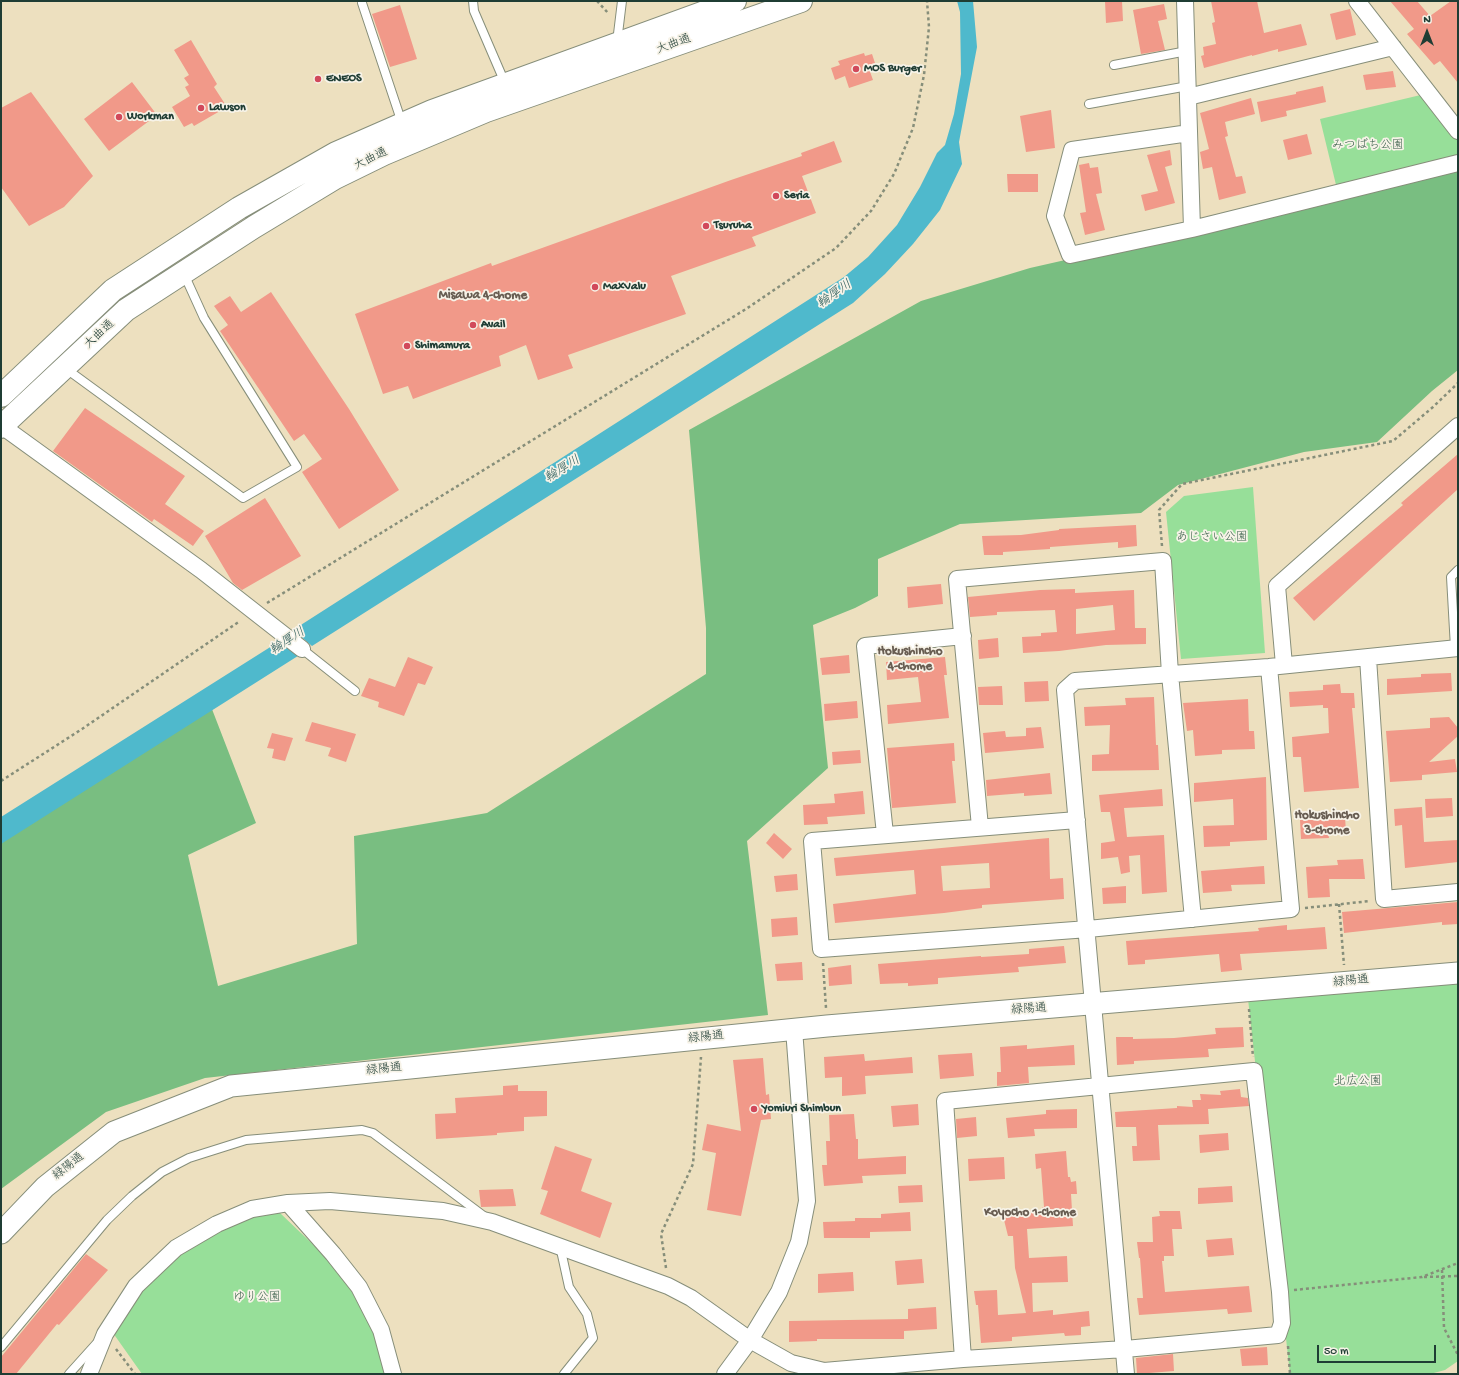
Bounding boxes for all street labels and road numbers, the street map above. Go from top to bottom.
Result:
street label: 大曲通 [655,32,693,58]
street label: 大曲通 [352,146,390,174]
street label: 大曲通 [82,317,118,353]
street label: 緑陽通 [1332,973,1370,991]
street label: 緑陽通 [1011,1002,1047,1018]
street label: 緑陽通 [687,1029,725,1047]
street label: 緑陽通 [365,1061,403,1079]
street label: 緑陽通 [50,1150,88,1184]

